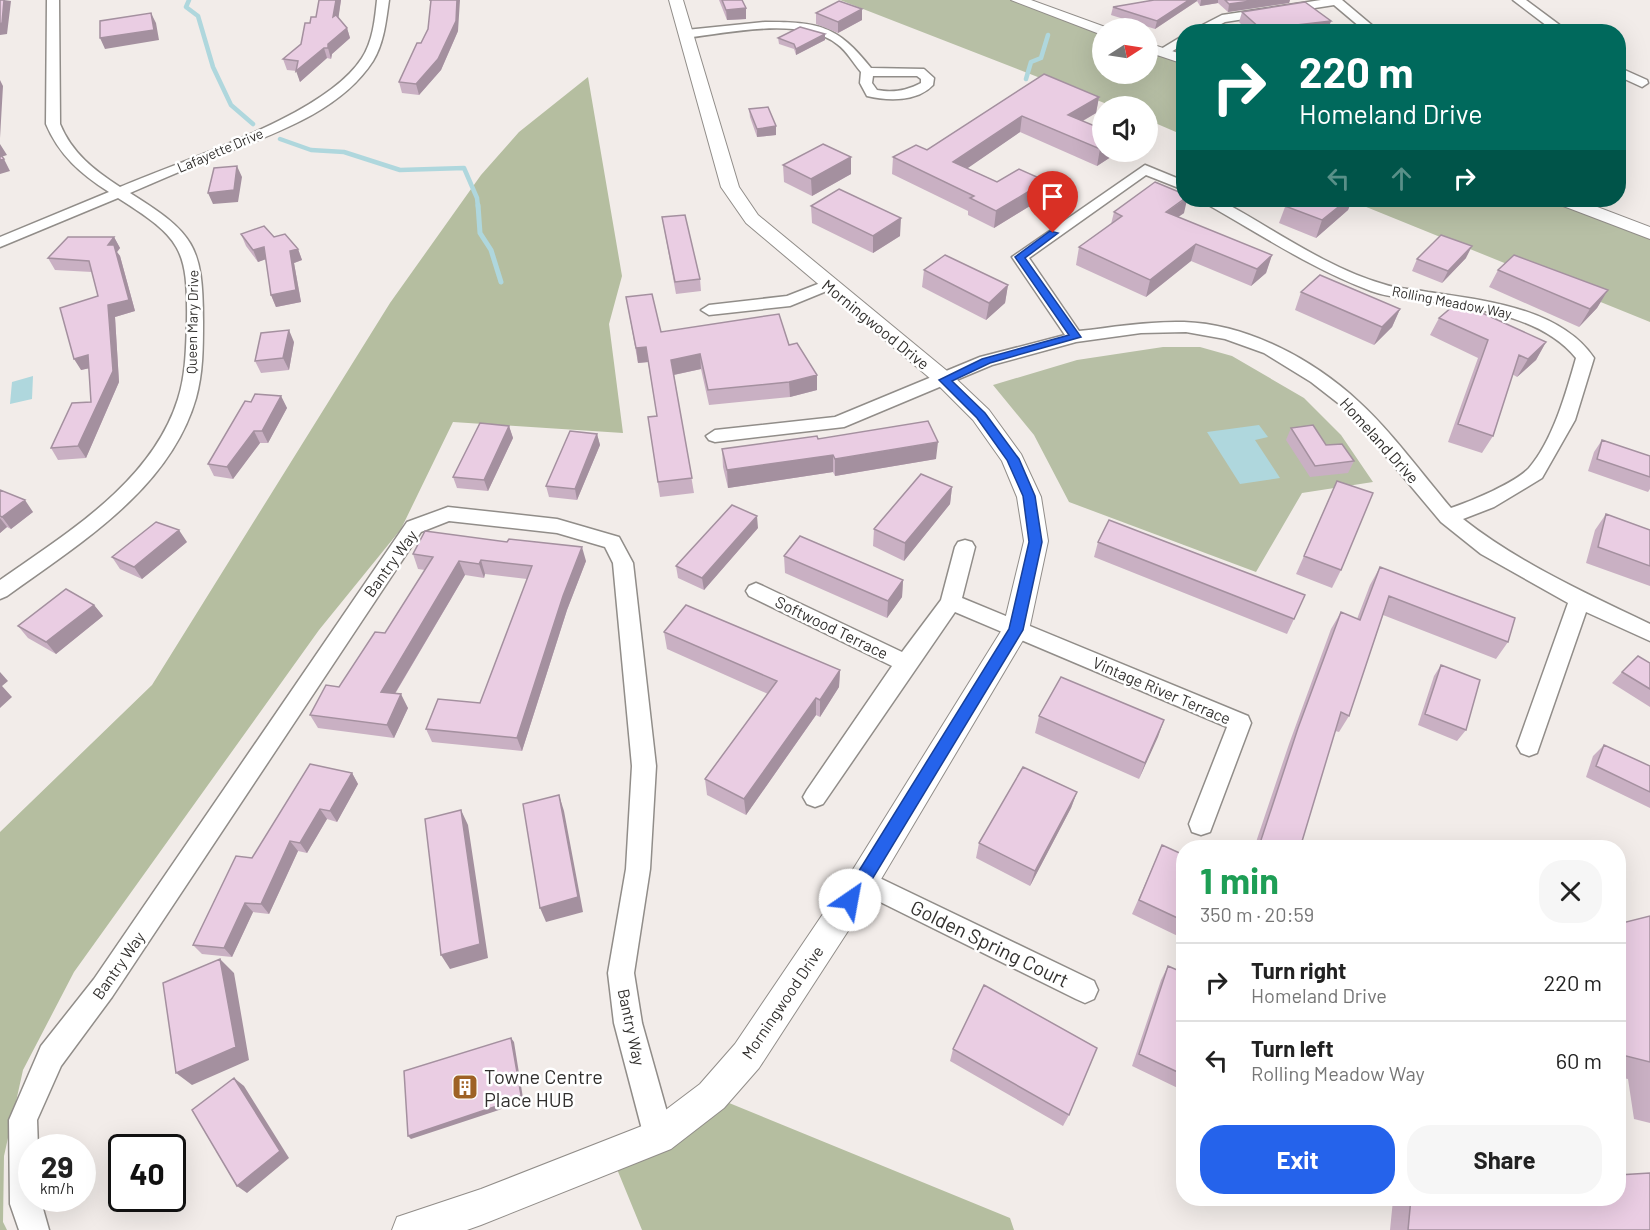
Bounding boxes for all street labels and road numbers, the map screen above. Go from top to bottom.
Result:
street label: Lafayette Drive [174,124,266,176]
street label: Queen Mary Drive [183,270,201,374]
street label: Morningwood Drive [819,275,933,373]
street label: Rolling Meadow Way [1391,282,1514,322]
street label: Homeland Drive [1337,393,1423,487]
street label: Bantry Way [359,525,421,600]
street label: Softwood Terrace [772,591,892,663]
street label: Vintage River Terrace [1090,652,1234,728]
street label: Golden Spring Court [907,894,1073,992]
street label: Bantry Way [88,927,149,1002]
street label: Morningwood Drive [737,942,827,1062]
street label: Bantry Way [615,987,650,1068]

